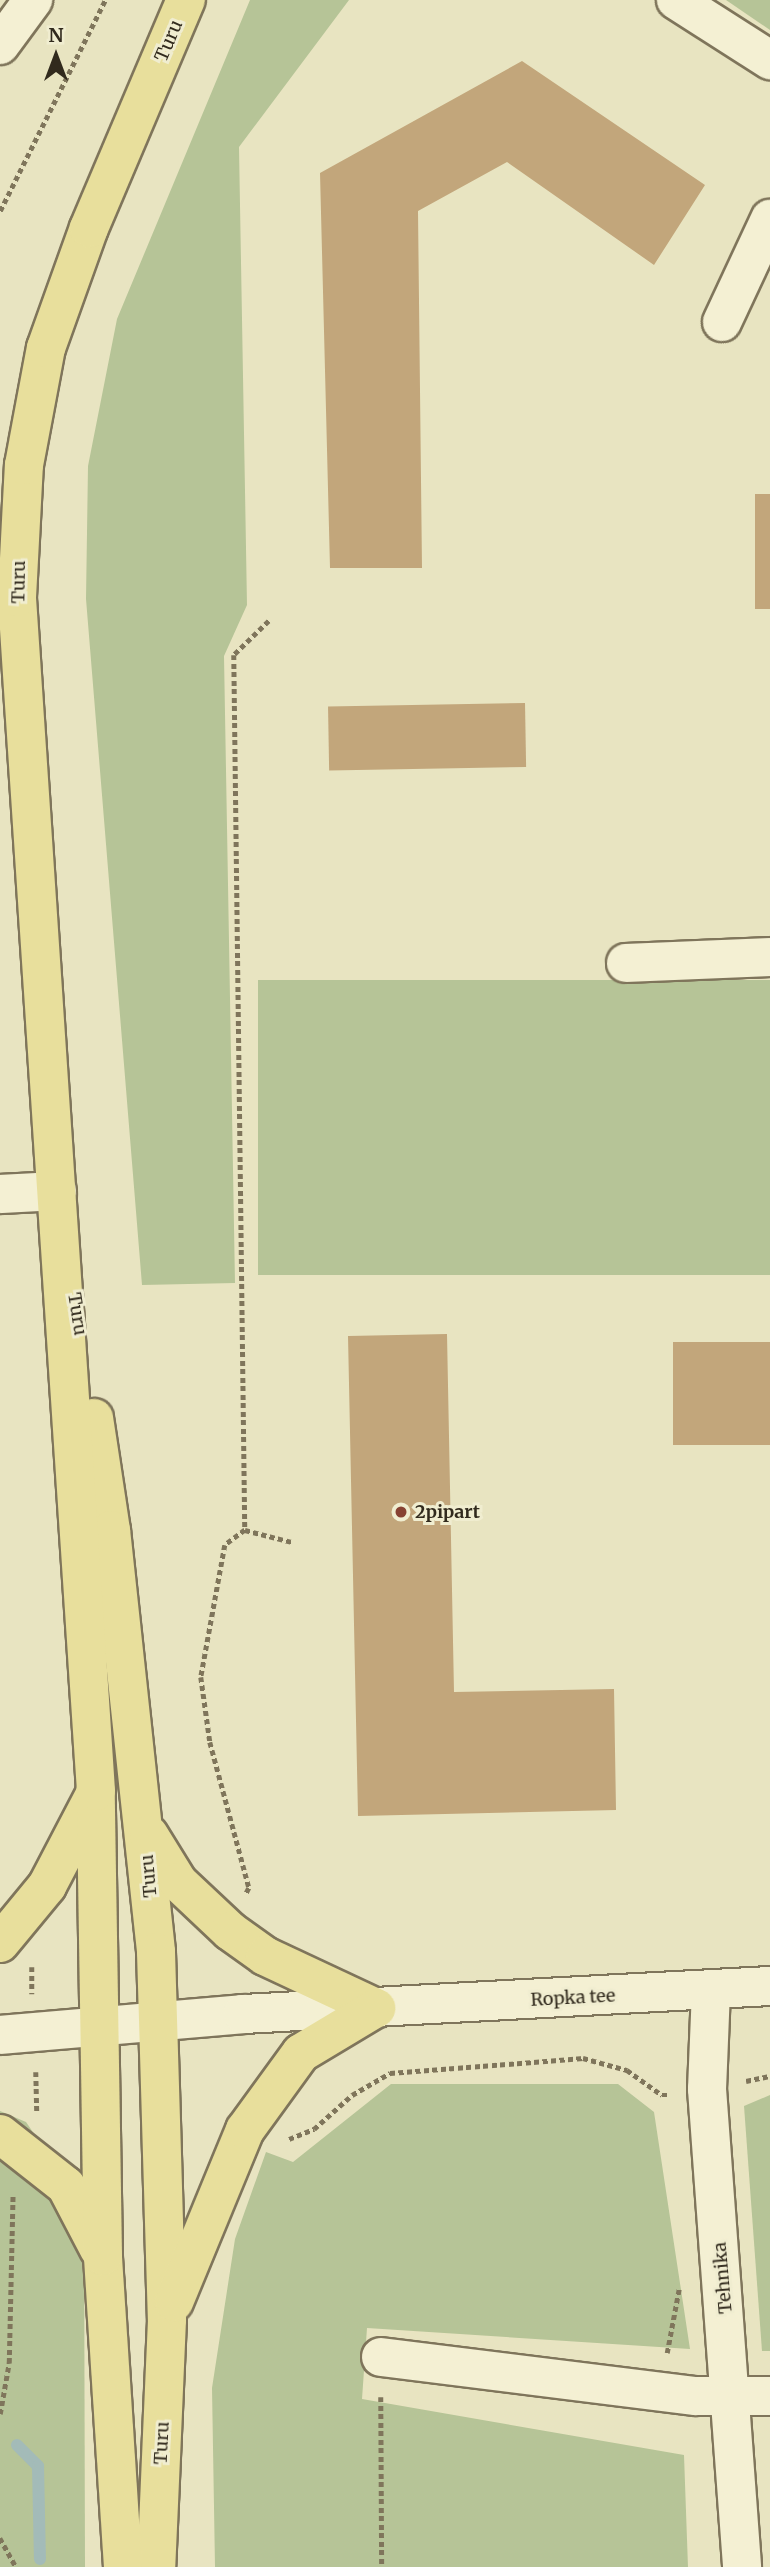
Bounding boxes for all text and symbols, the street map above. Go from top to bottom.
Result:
street label: Turu [151,17,187,65]
north arrow [21,21,91,91]
text: N [48,23,64,47]
street label: Turu [8,560,30,604]
street label: Turu [63,1291,91,1337]
place label: 2pipart [415,1501,480,1523]
marker: 2pipart [393,1504,409,1520]
street label: Turu [136,1854,162,1898]
street label: Ropka tee [530,1985,616,2011]
street label: Tehnika [709,2241,737,2315]
street label: Turu [150,2421,174,2465]

